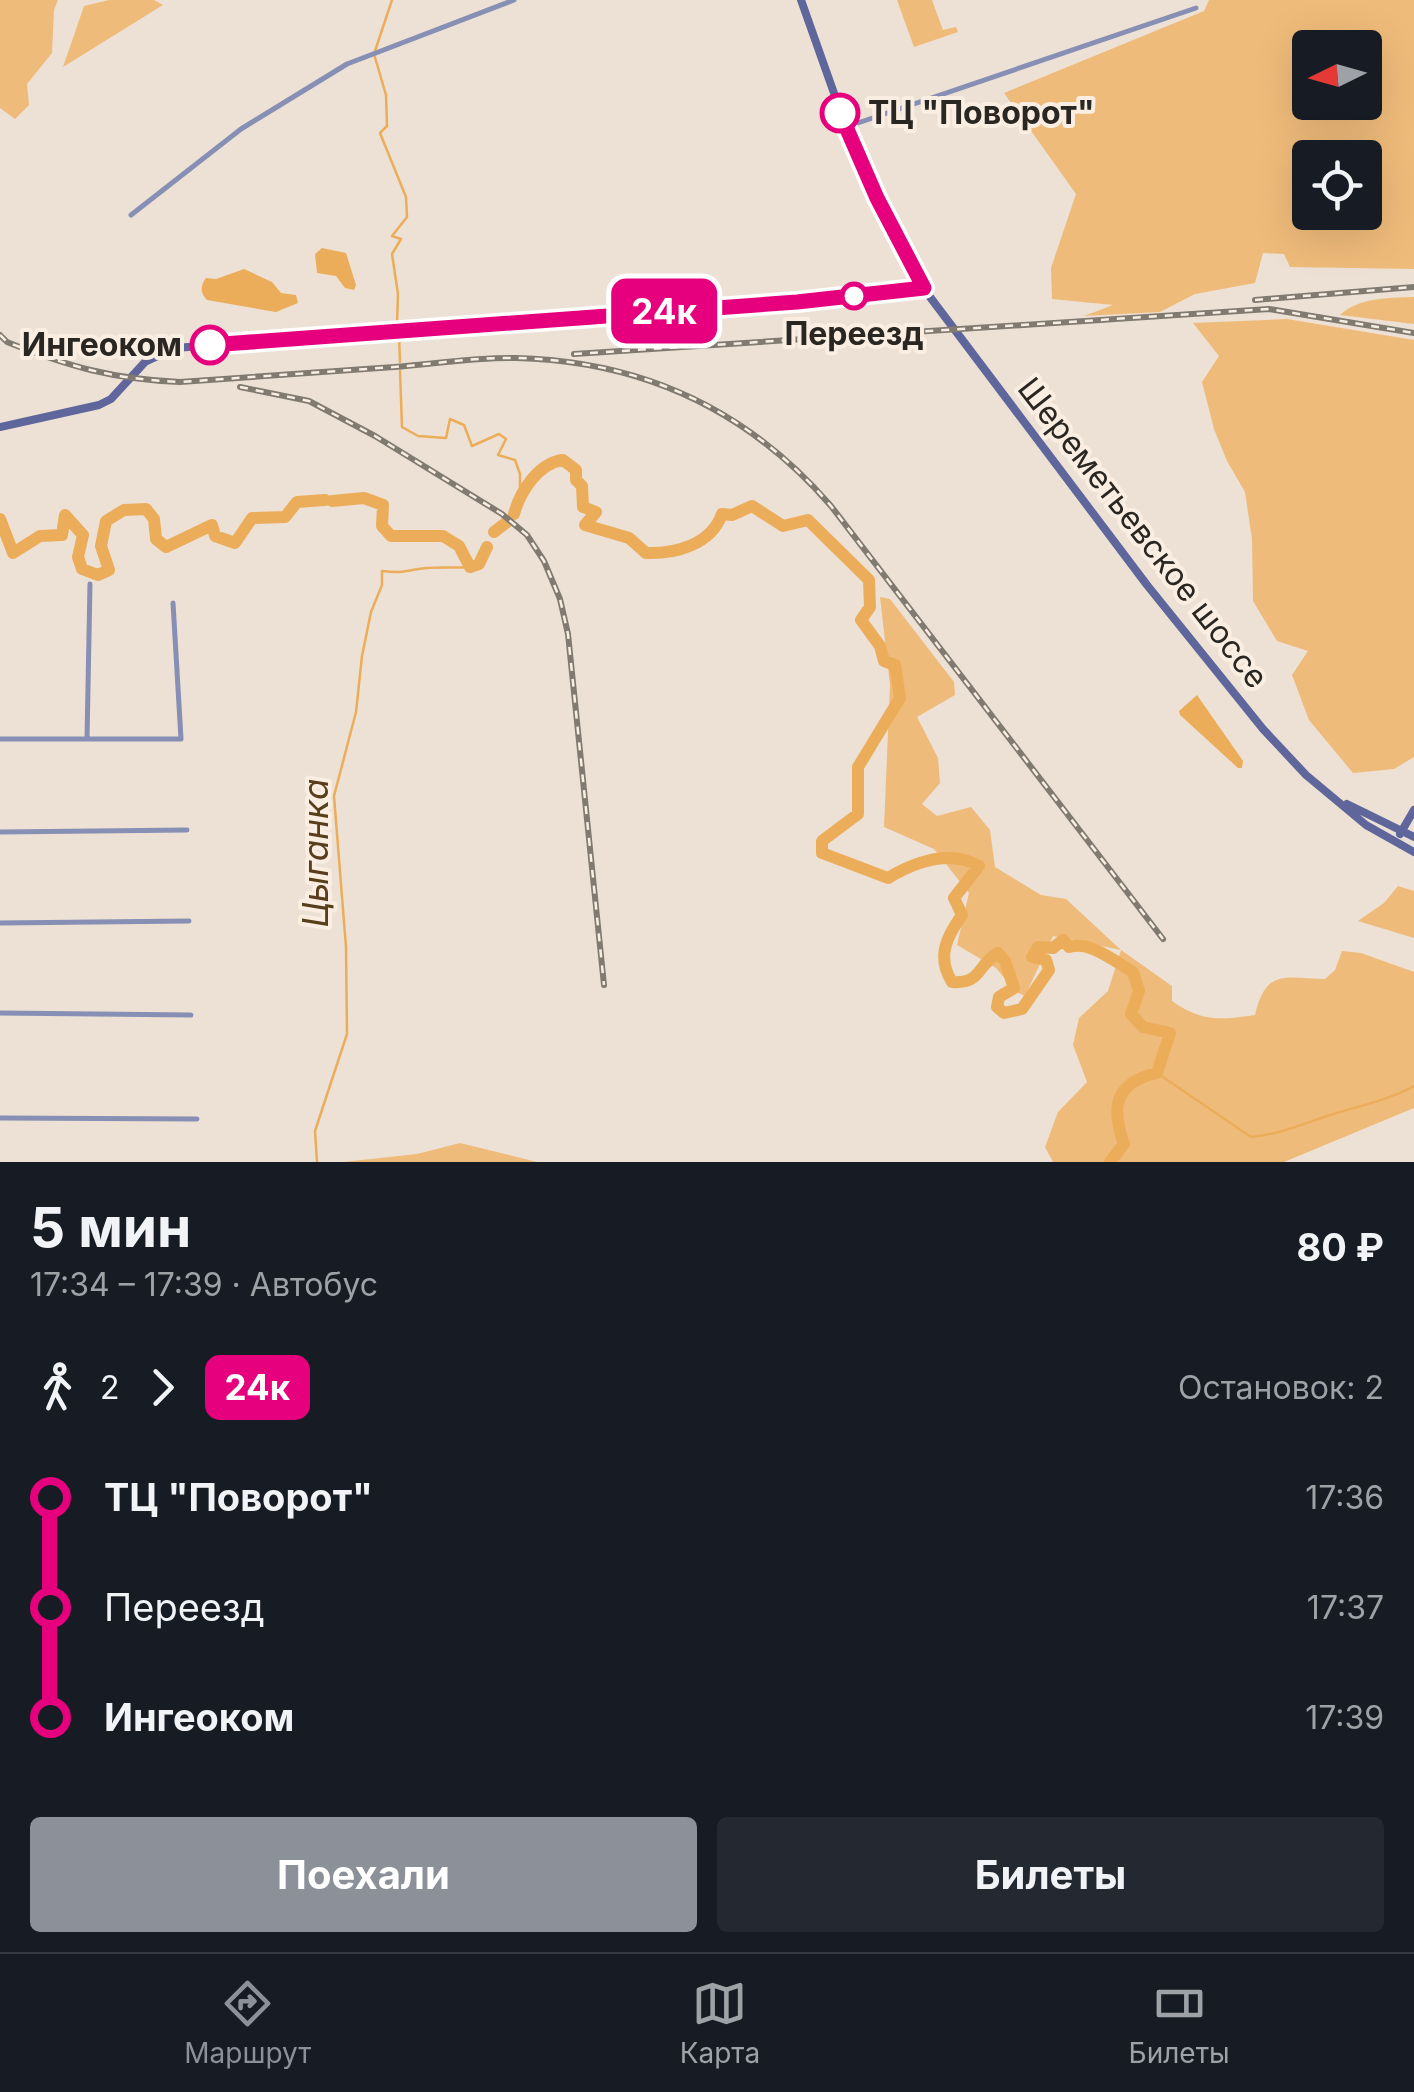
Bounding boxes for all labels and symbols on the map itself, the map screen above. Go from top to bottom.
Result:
north arrow [1292,30,1382,120]
place label: ТЦ "Поворот" [868,93,1095,132]
marker: ТЦ "Поворот" [821,94,859,132]
line badge: 24к [606,278,722,344]
marker: Переезд [841,283,867,309]
place label: Переезд [784,314,924,353]
place label: Ингеоком [22,325,182,364]
marker: Ингеоком [191,326,229,364]
street label: Шереметьевское шоссе [1010,370,1277,696]
water label: Цыганка [294,779,336,927]

